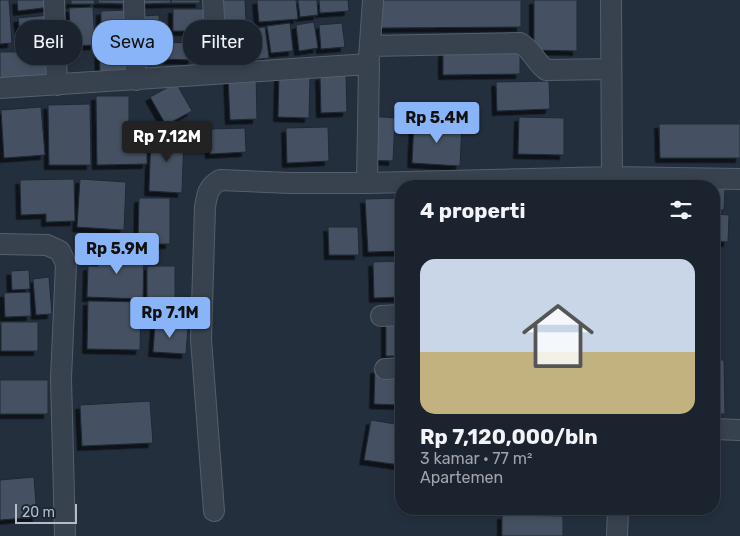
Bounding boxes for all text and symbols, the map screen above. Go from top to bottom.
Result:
chip: Beli [15,20,82,65]
chip: Sewa [92,20,173,65]
chip: Filter [183,20,262,65]
pin: Rp 5.4M [391,102,483,144]
text: Rp 5.4M [405,108,469,127]
pin: Rp 7.12M [115,120,219,163]
text: Rp 7.12M [133,127,201,146]
icon: filters [667,196,695,224]
text: 4 properti [420,198,525,223]
pin: Rp 5.9M [71,232,163,275]
text: Rp 5.9M [86,239,148,258]
icon: home [513,291,603,381]
pin: Rp 7.1M [124,296,216,339]
text: Rp 7.1M [141,303,199,322]
text: Rp 7,120,000/bln [420,424,598,449]
text: 3 kamar · 77 m² [420,449,532,468]
text: Apartemen [420,468,503,487]
scale bar [15,501,78,524]
text: 20 m [22,504,55,521]

